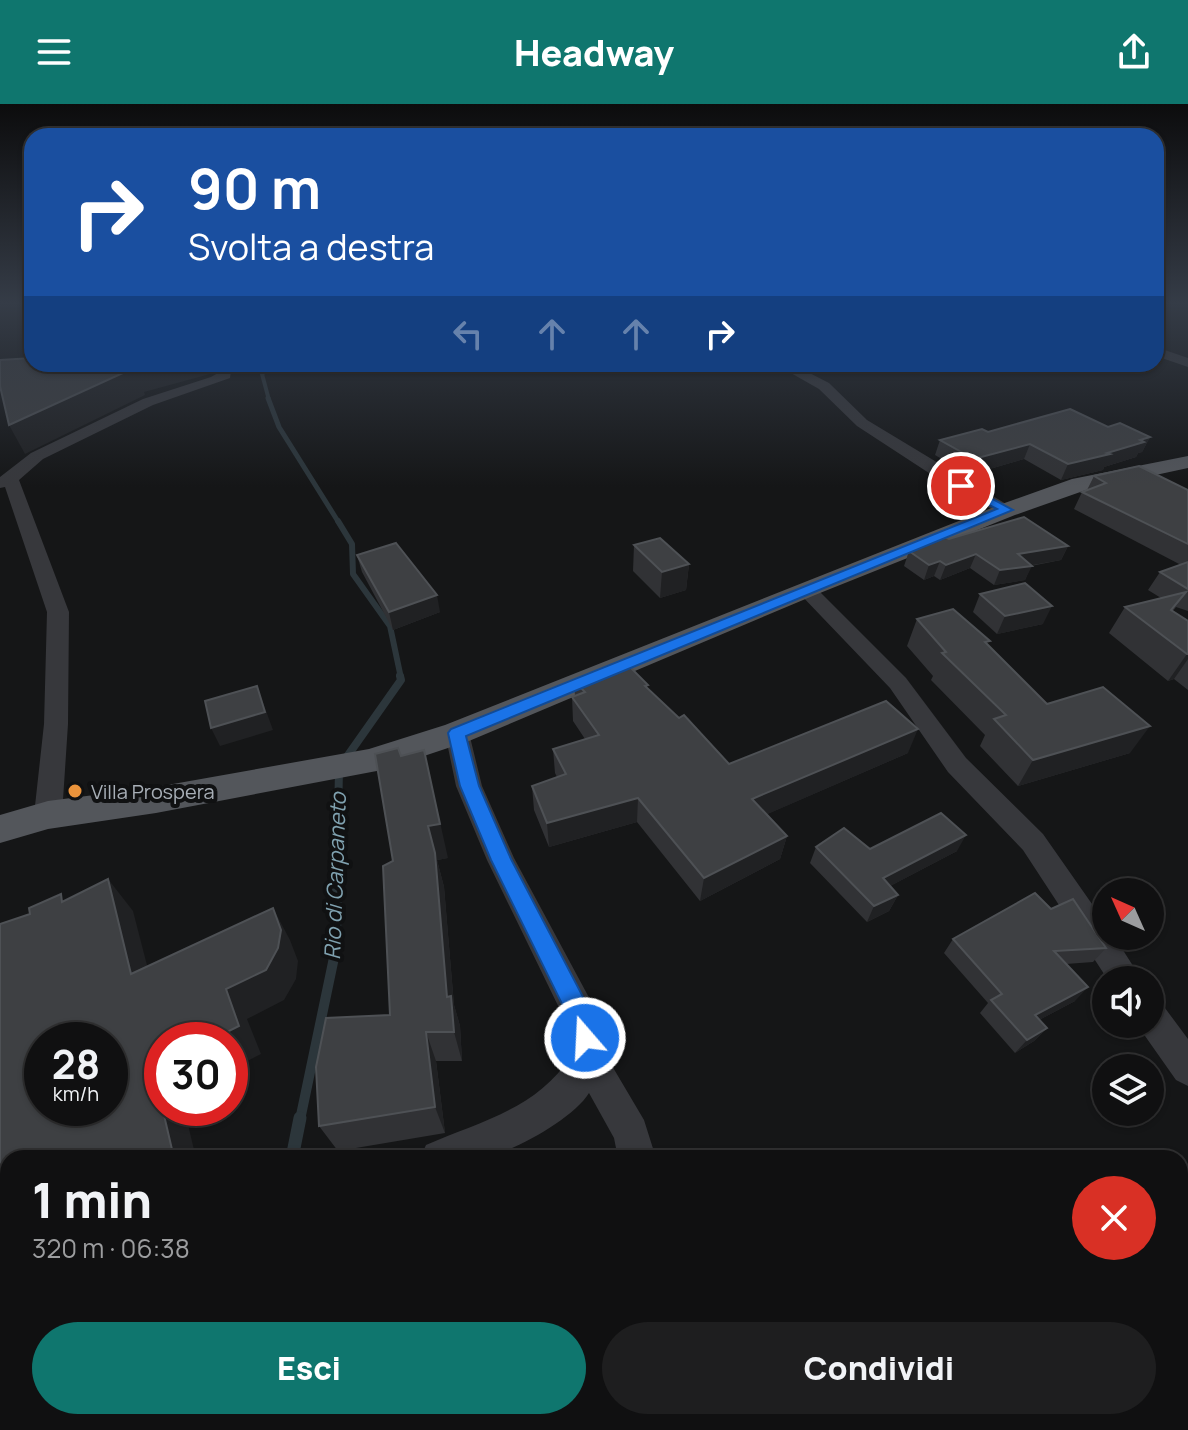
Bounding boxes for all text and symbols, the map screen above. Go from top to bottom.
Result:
text: Headway [514,28,674,77]
icon: menu [32,30,76,74]
icon: share [1112,30,1156,74]
text: 90 m [188,149,321,226]
icon: right [56,160,160,264]
text: Svolta a destra [188,222,434,271]
icon: left [446,312,490,356]
icon: ahead [530,312,574,356]
icon: ahead [614,312,658,356]
icon: right [698,312,742,356]
pin [927,452,995,520]
icon: arrive [939,464,983,508]
place label: Villa Prospera [91,778,215,805]
marker: Villa Prospera [66,782,84,800]
water label: Rio di Carpaneto [317,790,353,960]
north arrow [1092,878,1164,950]
map controls [1092,878,1164,1126]
button: sound [1092,966,1164,1038]
position arrow [543,996,627,1080]
speed limit sign: 30 [144,1022,248,1126]
text: 28 [52,1036,100,1091]
button: layers [1092,1054,1164,1126]
text: km/h [53,1080,99,1107]
text: 1 min [32,1167,152,1232]
button: close [1072,1176,1156,1260]
text: 320 m · 06:38 [32,1230,190,1266]
button: Esci [32,1322,586,1414]
button: Condividi [602,1322,1156,1414]

